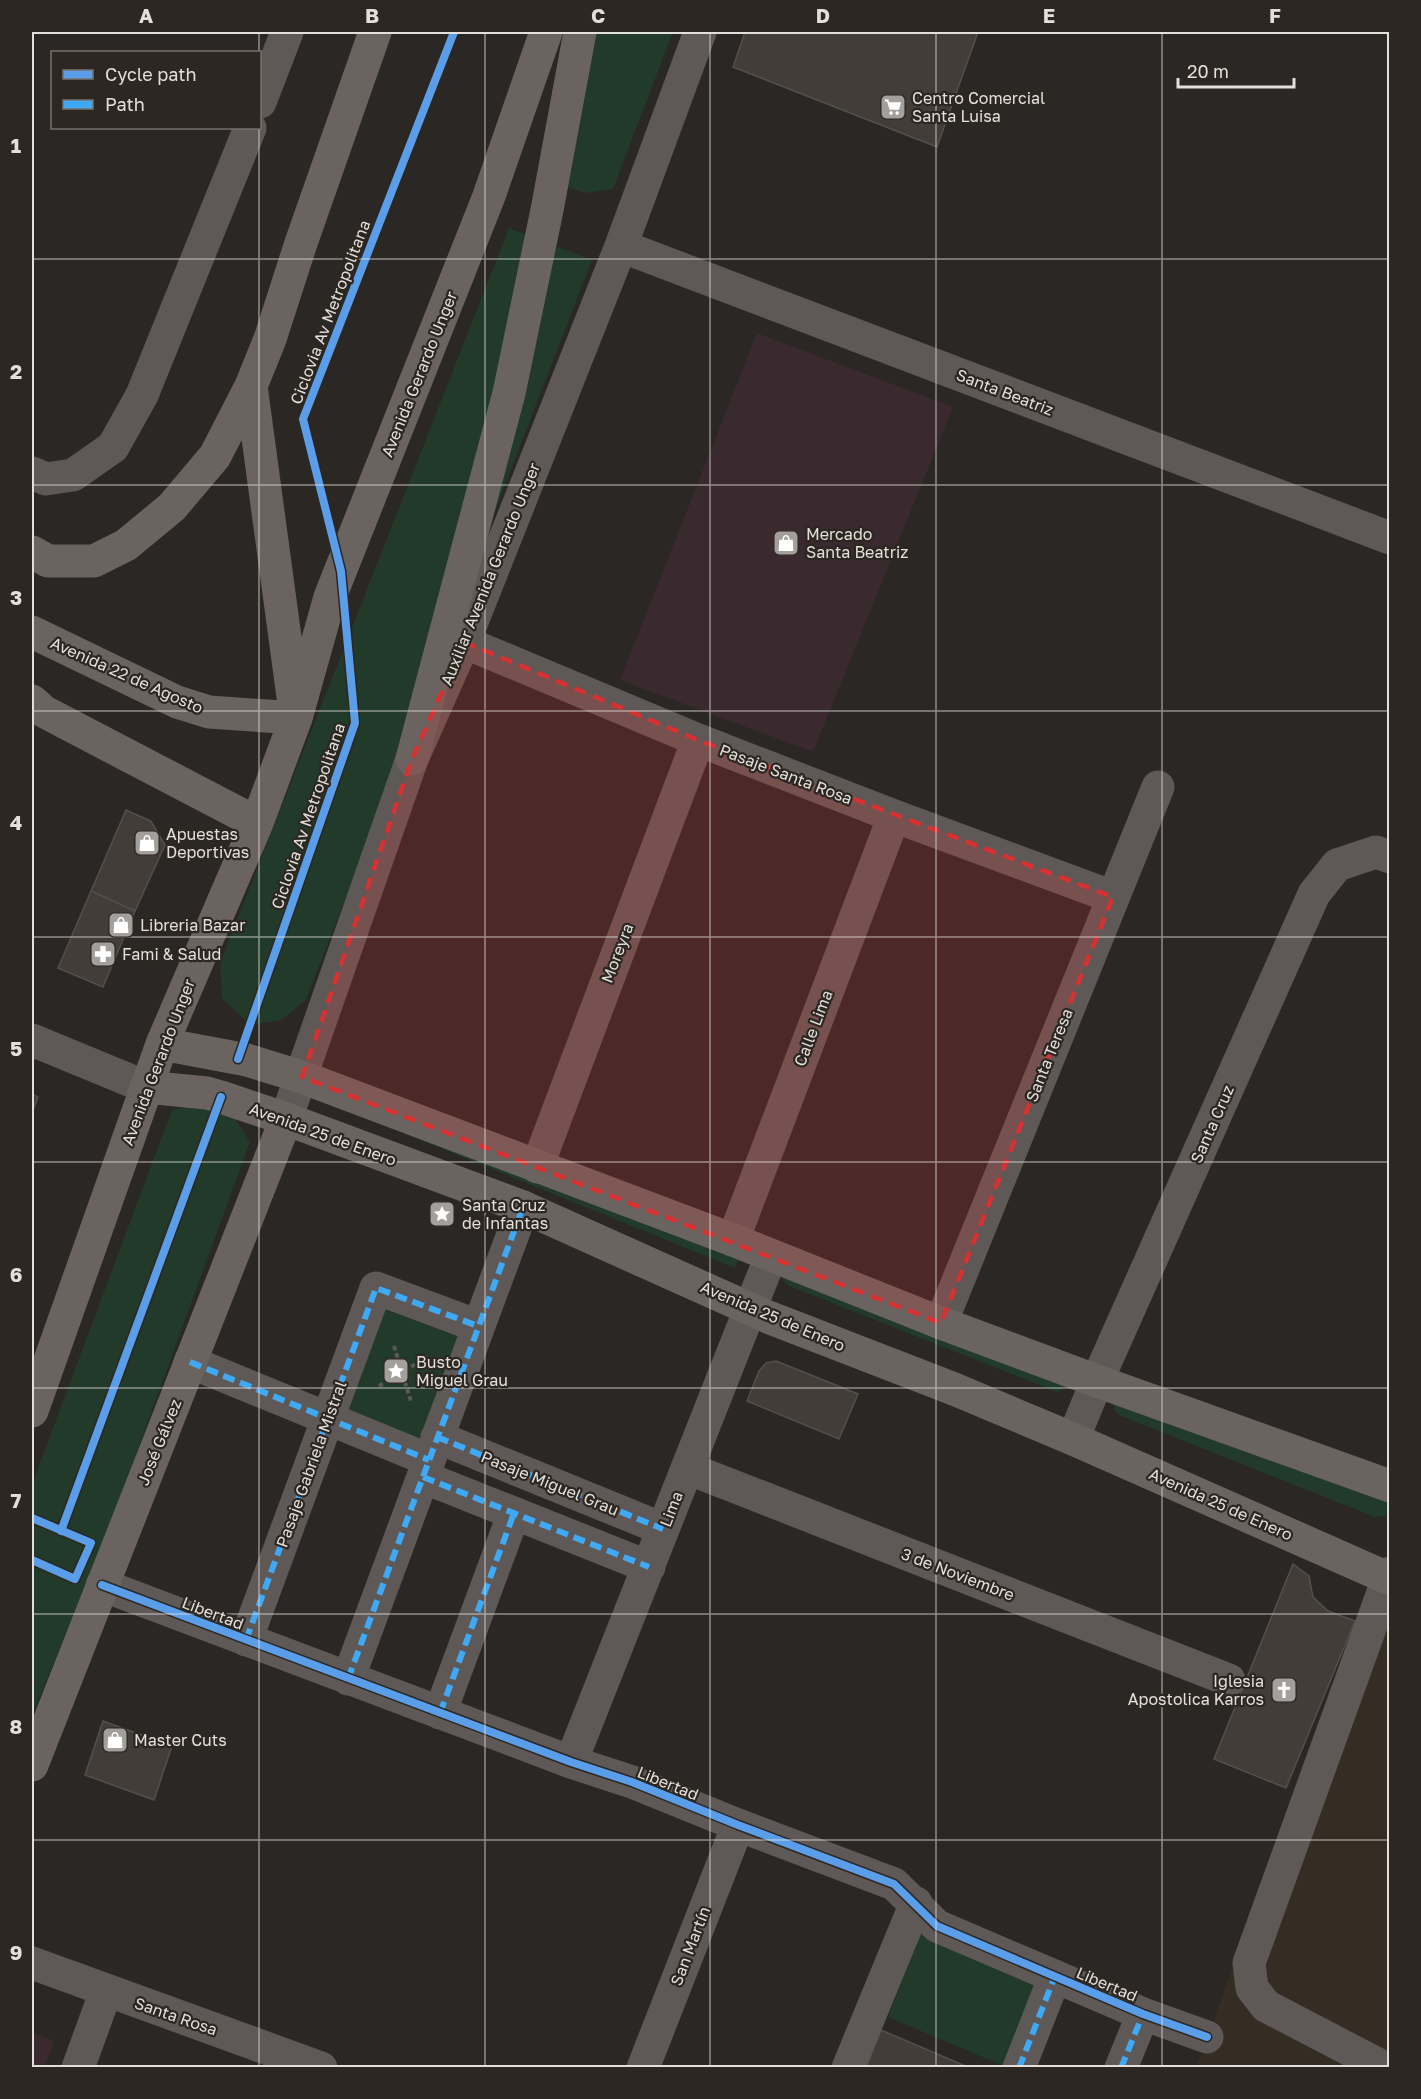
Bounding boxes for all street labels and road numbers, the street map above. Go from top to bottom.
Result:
street label: Ciclovia Av Metropolitana [286,217,374,407]
street label: Avenida Gerardo Unger [377,288,461,460]
street label: Santa Beatriz [954,364,1056,420]
street label: Auxiliar Avenida Gerardo Unger [436,460,544,688]
street label: Avenida 22 de Agosto [48,632,206,718]
street label: Ciclovia Av Metropolitana [267,720,349,912]
street label: Pasaje Santa Rosa [717,739,855,809]
street label: Moreyra [596,920,638,986]
street label: Avenida Gerardo Unger [117,976,199,1148]
street label: Calle Lima [789,987,837,1069]
street label: Santa Teresa [1021,1005,1077,1105]
street label: Santa Cruz [1186,1082,1238,1166]
street label: Avenida 25 de Enero [247,1098,399,1170]
street label: Avenida 25 de Enero [698,1277,848,1355]
street label: Pasaje Gabriela Mistral [272,1378,350,1550]
street label: José Gálvez [133,1396,185,1488]
street label: Pasaje Miguel Grau [478,1446,622,1520]
street label: Avenida 25 de Enero [1146,1463,1296,1545]
street label: Lima [655,1488,687,1530]
street label: 3 de Noviembre [898,1543,1018,1605]
street label: Libertad [179,1592,247,1634]
street label: Libertad [634,1762,702,1804]
street label: San Martín [666,1904,714,1988]
street label: Libertad [1073,1962,1141,2006]
street label: Santa Rosa [132,1993,220,2039]

